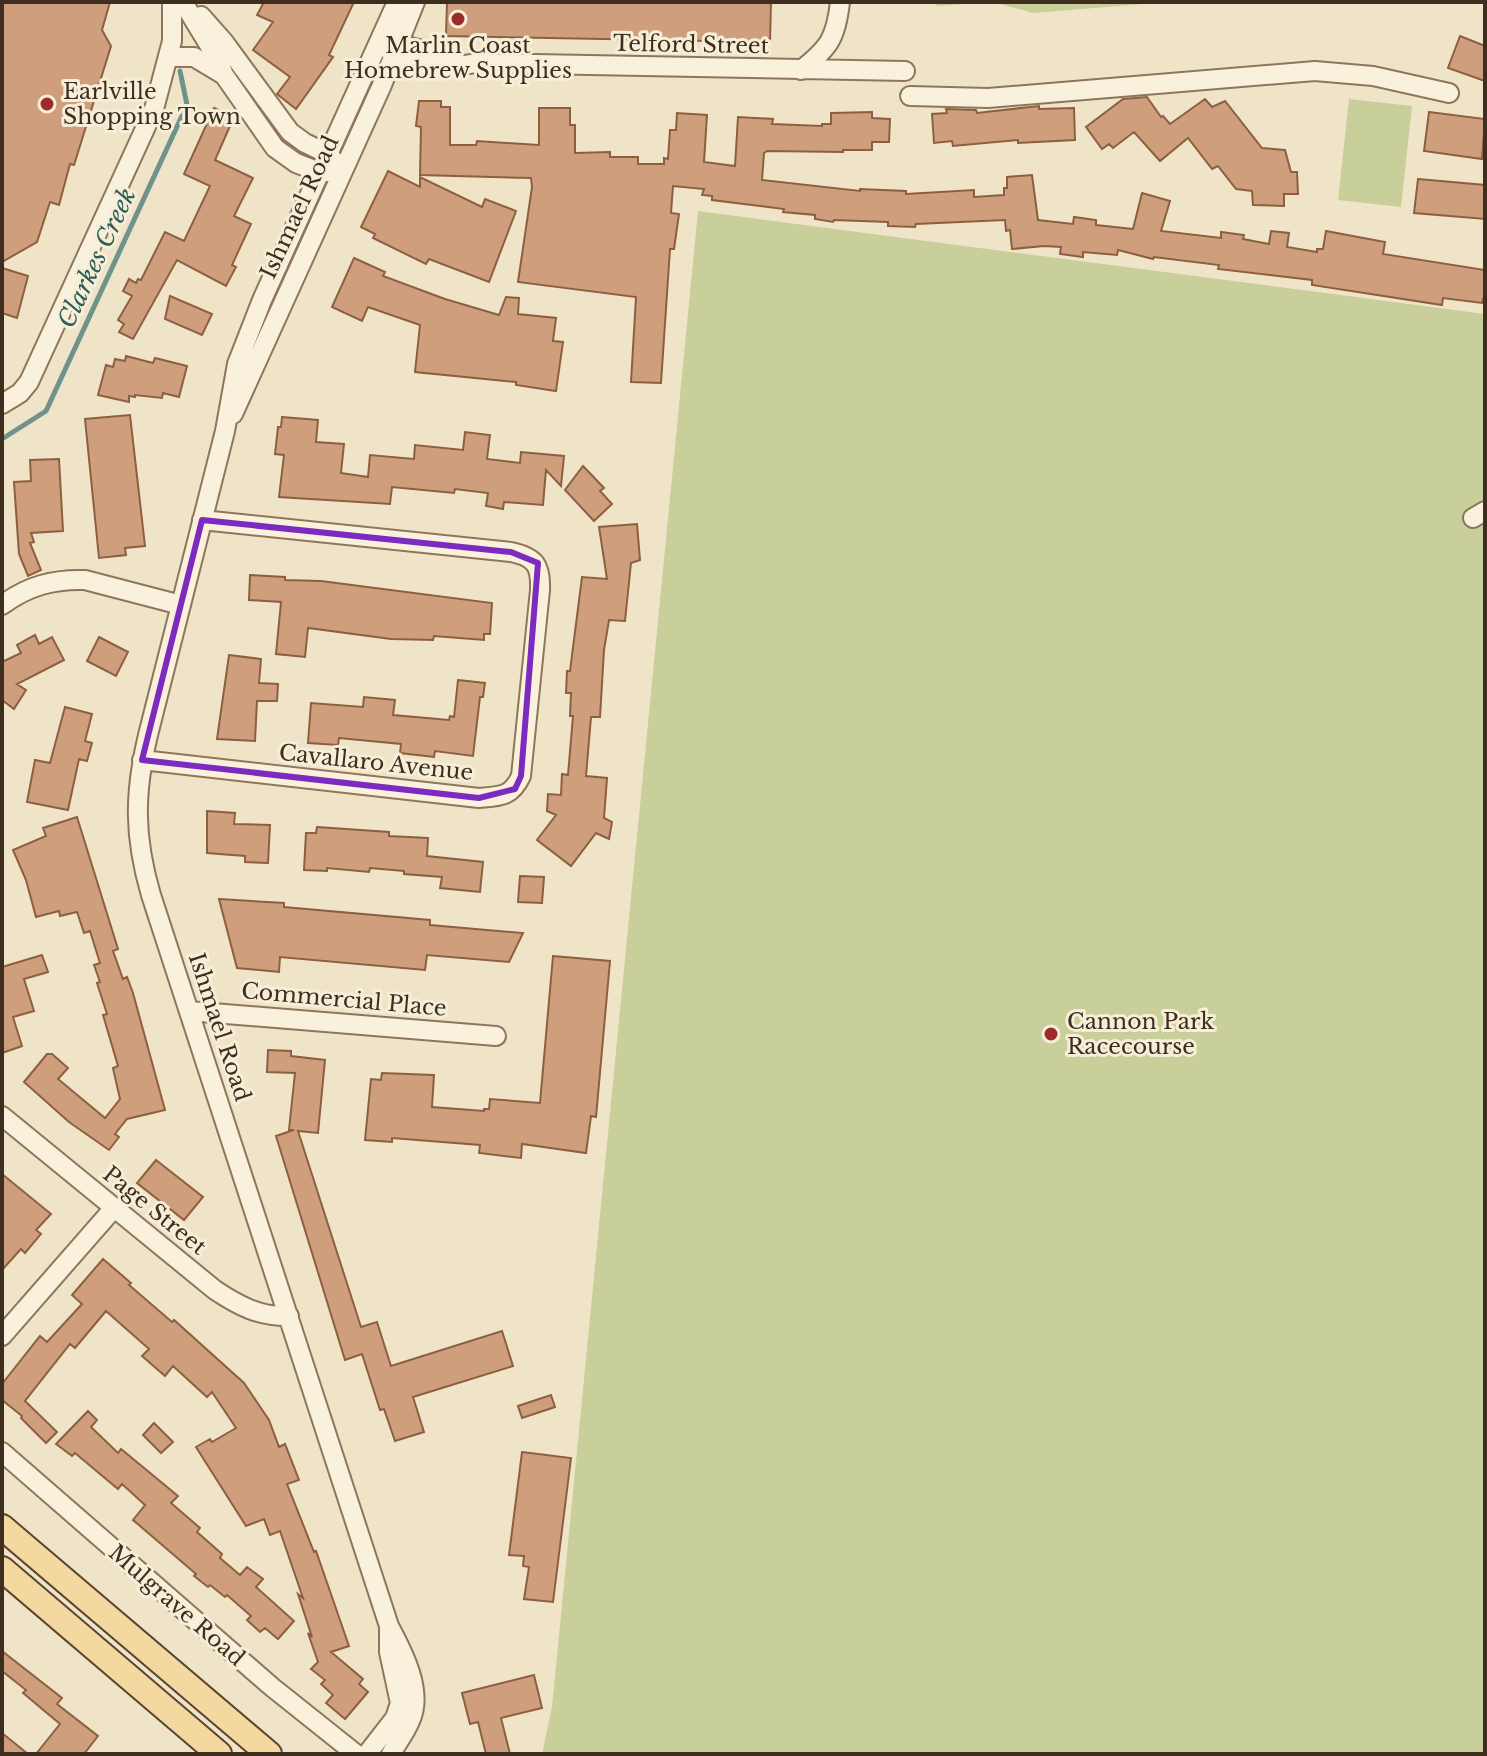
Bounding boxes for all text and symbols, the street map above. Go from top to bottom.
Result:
marker: Marlin Coast Homebrew Supplies [449,10,467,28]
street label: Telford Street [613,30,770,59]
place label: Marlin Coast Homebrew Supplies [344,32,572,84]
place label: Earlville Shopping Town [63,78,241,130]
marker: Earlville Shopping Town [38,95,56,113]
street label: Ishmael Road [255,131,344,283]
water label: Clarkes Creek [52,183,142,332]
street label: Cavallaro Avenue [278,739,474,786]
street label: Ishmael Road [183,949,256,1105]
street label: Commercial Place [240,977,448,1022]
place label: Cannon Park Racecourse [1067,1008,1215,1060]
marker: Cannon Park Racecourse [1042,1025,1060,1043]
street label: Page Street [98,1161,212,1261]
street label: Mulgrave Road [103,1539,250,1672]

